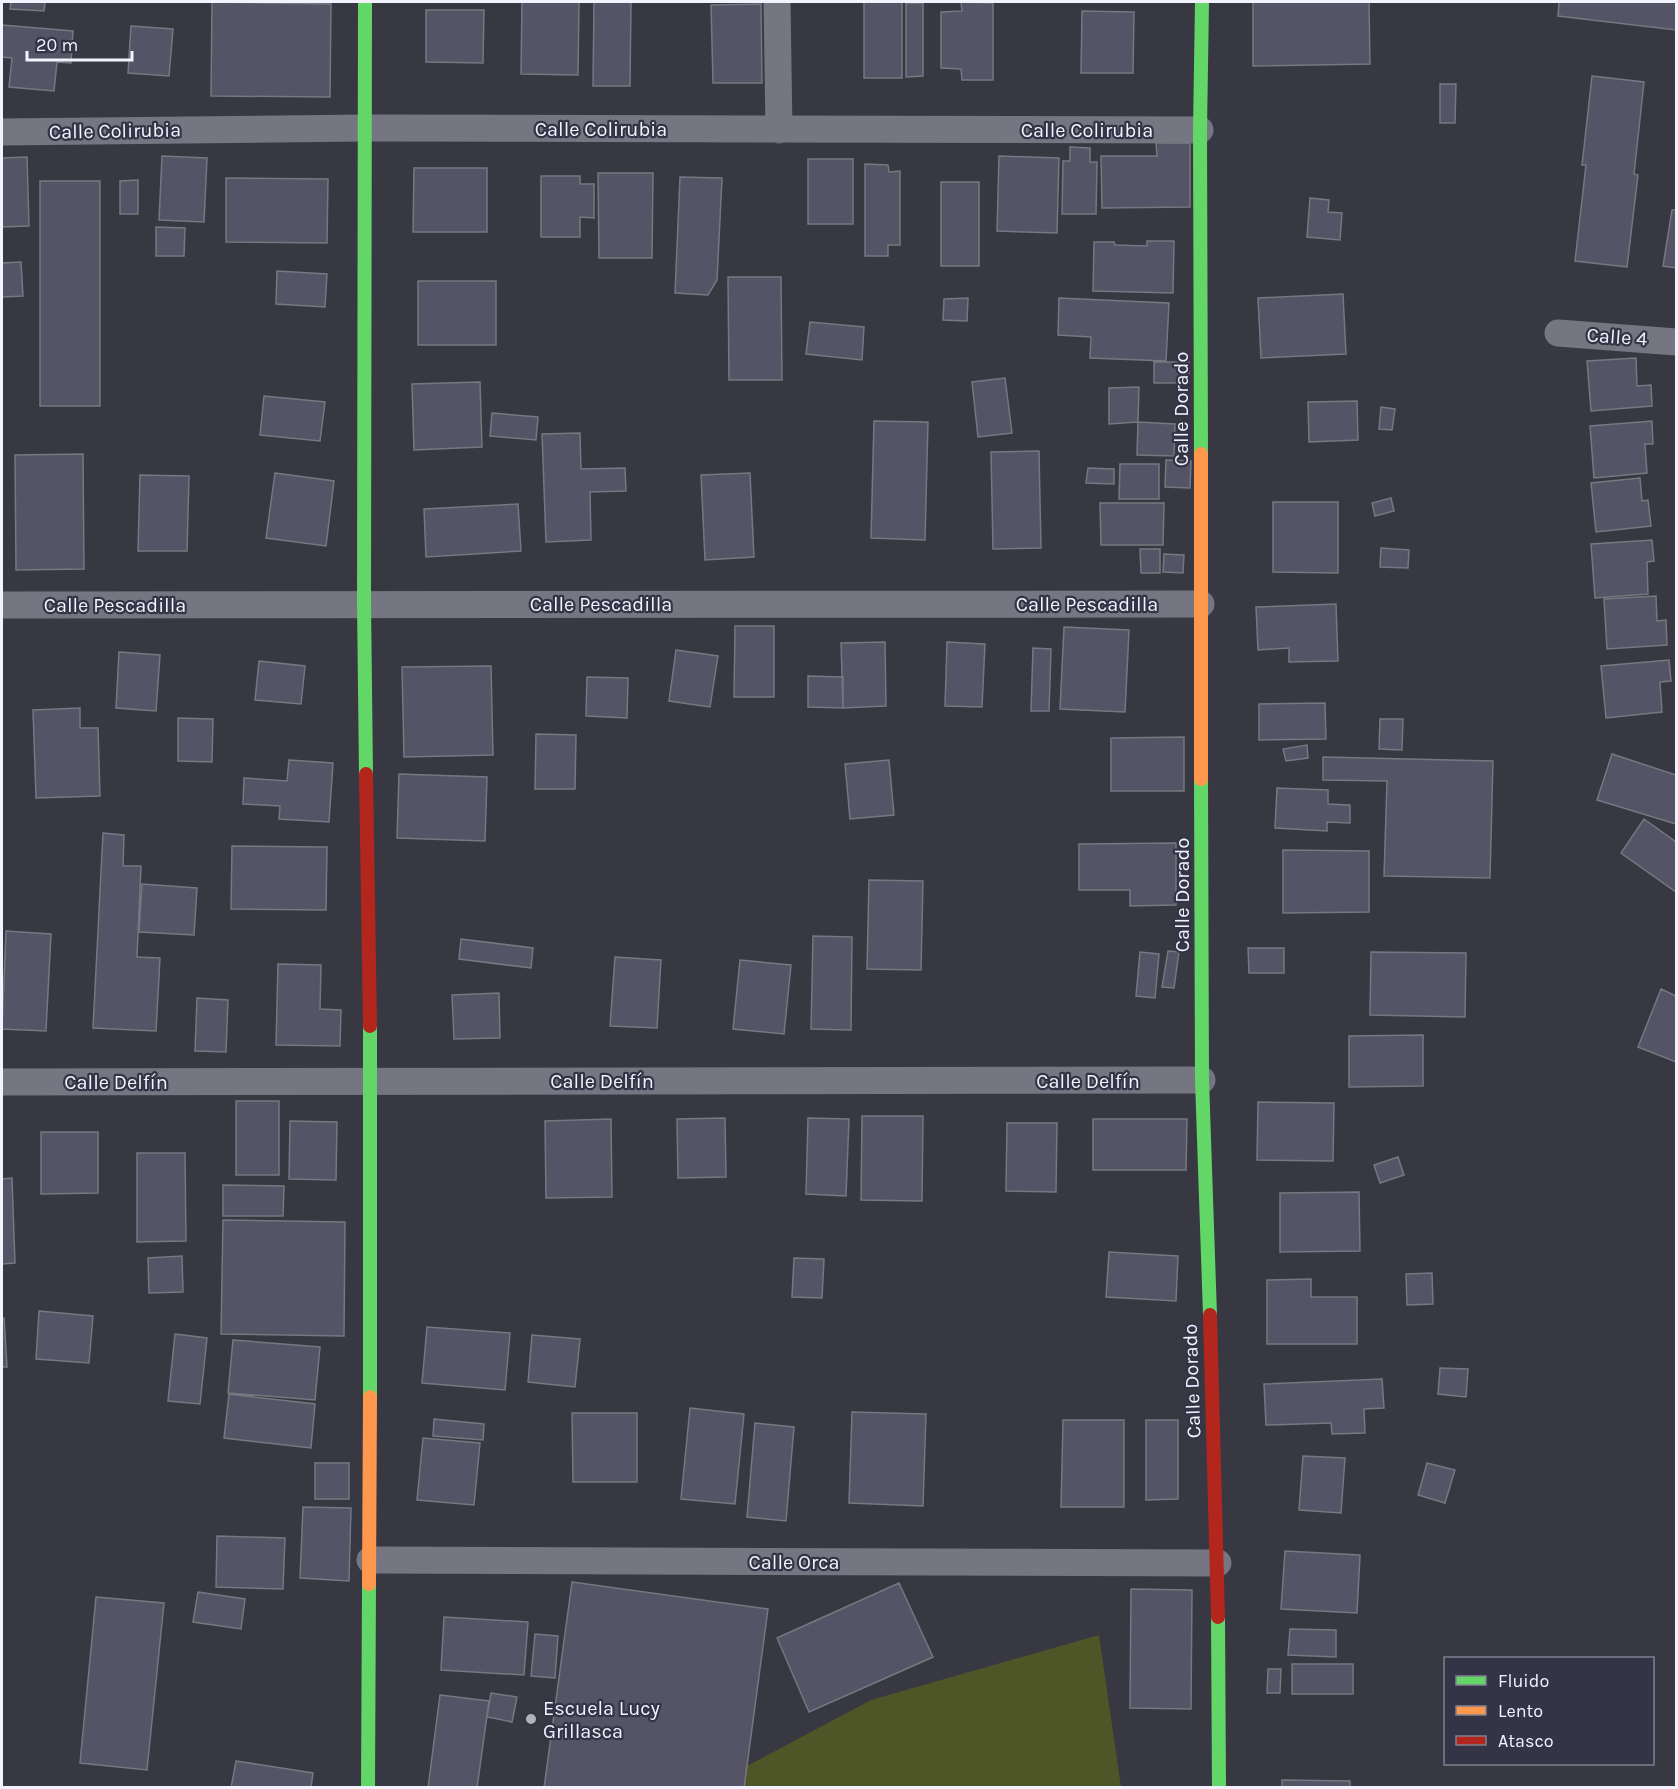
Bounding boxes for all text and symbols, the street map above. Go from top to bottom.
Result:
scale bar [27,24,132,62]
text: 20 m [36,34,78,56]
street label: Calle Colirubia [49,118,181,144]
street label: Calle Colirubia [535,118,667,141]
street label: Calle Colirubia [1021,119,1153,142]
street label: Calle 4 [1586,323,1648,351]
street label: Calle Dorado [1170,352,1193,466]
street label: Calle Pescadilla [530,593,672,616]
street label: Calle Pescadilla [1016,593,1158,616]
street label: Calle Pescadilla [44,594,186,617]
street label: Calle Dorado [1171,838,1194,952]
street label: Calle Delfín [550,1070,654,1093]
street label: Calle Delfín [1036,1070,1140,1093]
street label: Calle Delfín [64,1071,168,1094]
street label: Calle Dorado [1179,1323,1205,1439]
street label: Calle Orca [749,1551,839,1574]
legend [1444,1657,1654,1765]
text: Fluido [1498,1670,1549,1692]
place label: Escuela Lucy Grillasca [543,1697,660,1743]
text: Lento [1498,1700,1543,1722]
marker: Escuela Lucy Grillasca [524,1712,538,1726]
text: Atasco [1498,1730,1554,1752]

